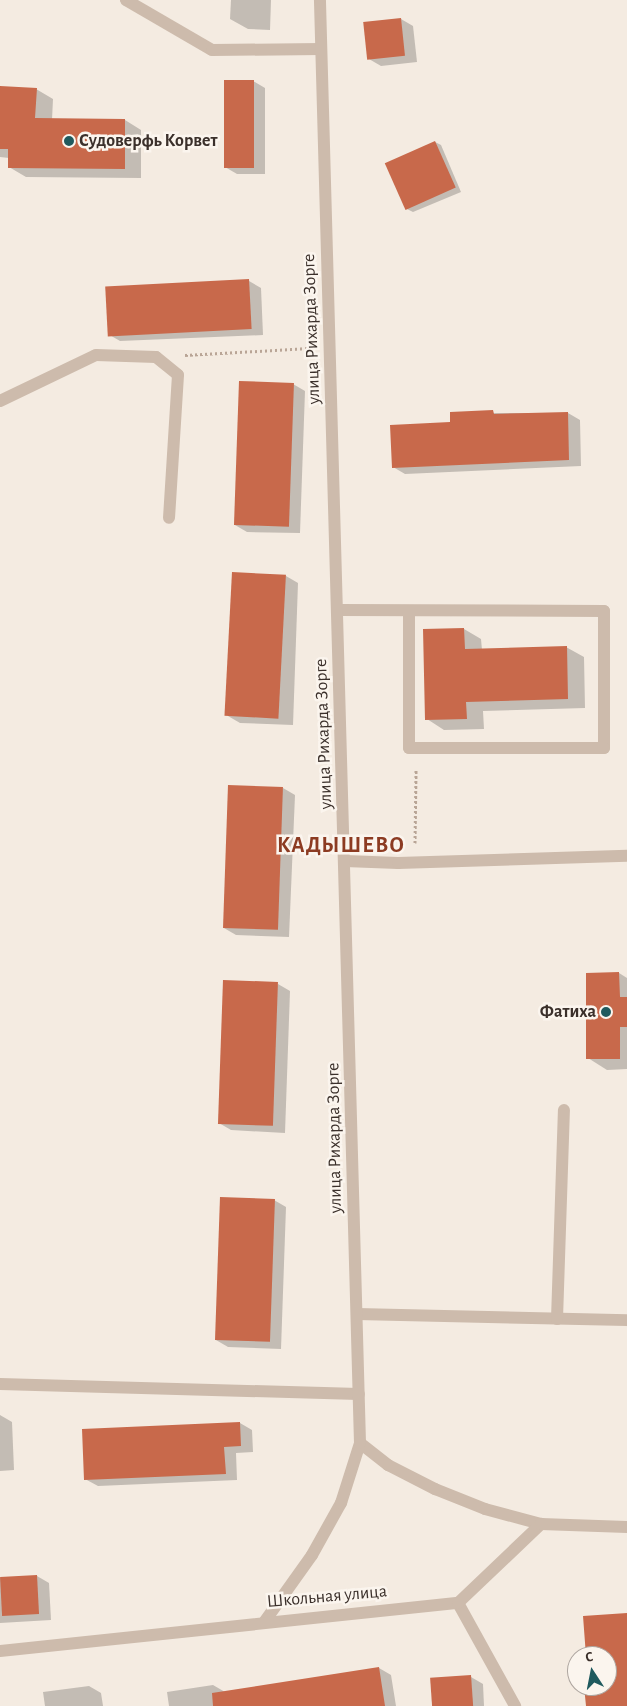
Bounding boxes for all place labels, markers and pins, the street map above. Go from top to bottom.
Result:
place label: Судоверфь Корвет [79,130,217,152]
marker: Судоверфь Корвет [63,135,75,147]
place label: Фатиха [540,1001,596,1023]
marker: Фатиха [600,1006,612,1018]

